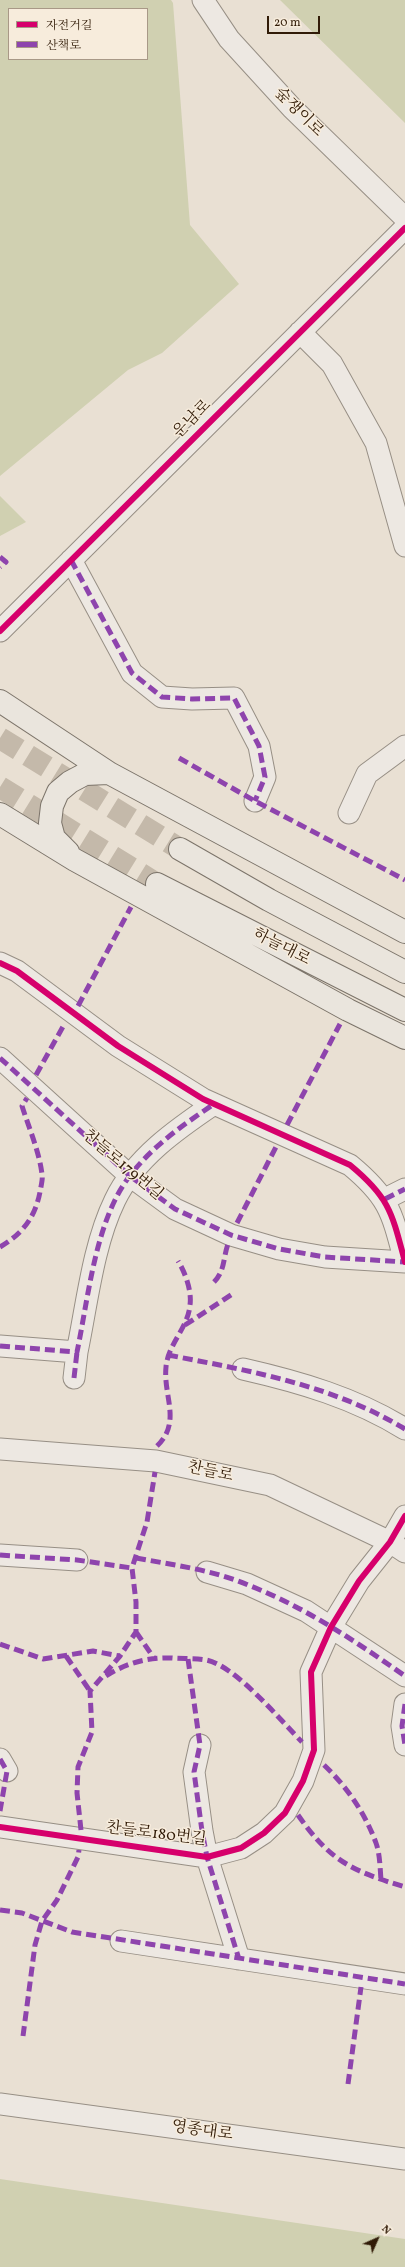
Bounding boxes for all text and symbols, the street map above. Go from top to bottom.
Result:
legend [8,8,148,60]
scale bar [269,8,322,34]
text: 20 m [274,15,301,31]
text: 자전거길 [46,18,92,34]
text: 산책로 [46,38,81,54]
street label: 숲쟁이로 [269,84,327,142]
street label: 운남로 [170,397,216,443]
street label: 하늘대로 [249,925,313,971]
street label: 찬들로179번길 [78,1127,166,1205]
street label: 찬들로 [185,1459,235,1487]
street label: 찬들로180번길 [105,1819,207,1851]
street label: 영종대로 [170,2118,234,2146]
north arrow [357,2219,397,2259]
text: N [378,2222,394,2238]

